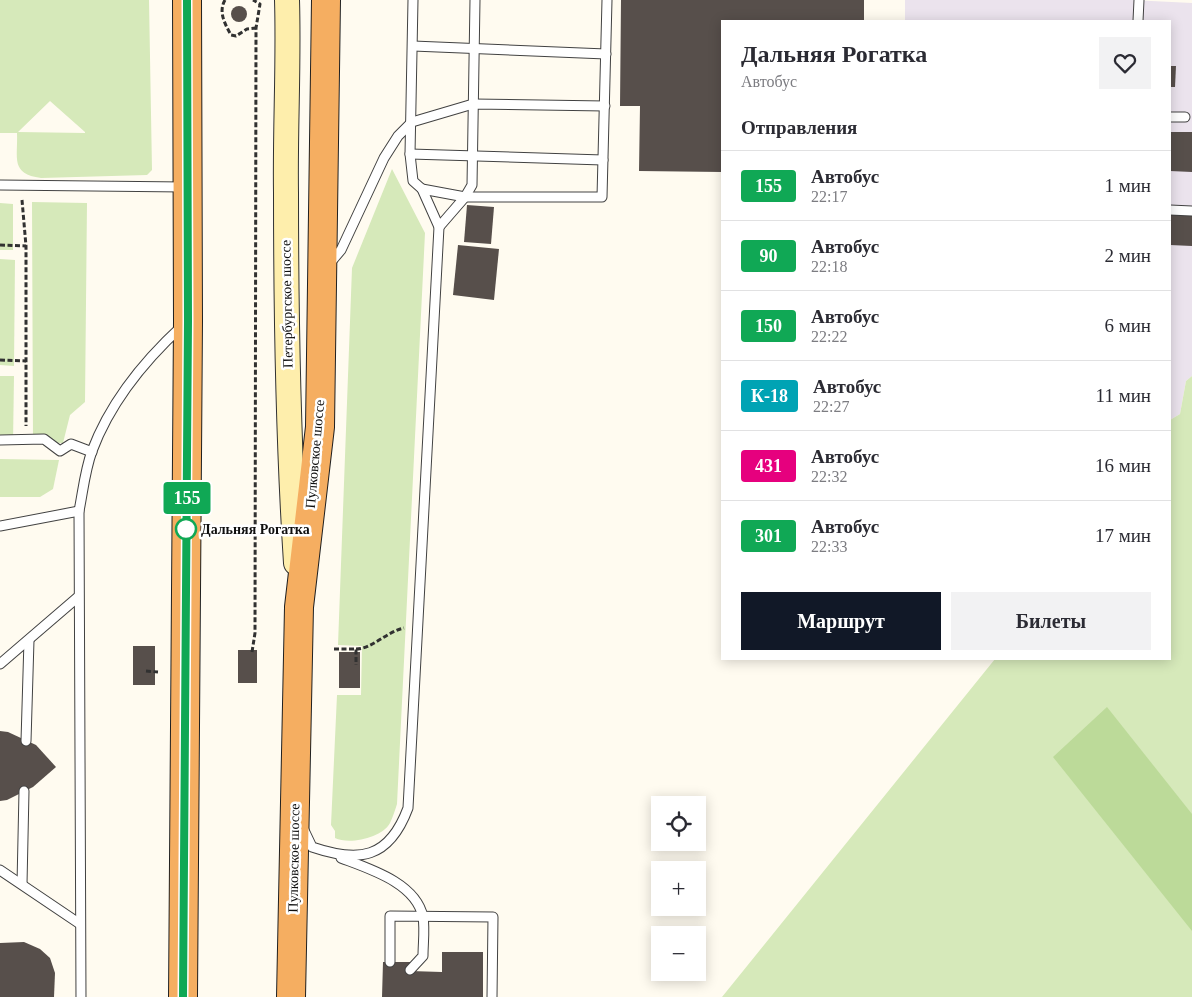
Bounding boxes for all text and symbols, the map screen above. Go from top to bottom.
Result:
button: heart [1099,37,1151,89]
text: Дальняя Рогатка [741,41,927,67]
text: Автобус [741,73,797,90]
text: Отправления [741,117,857,138]
text: Автобус [811,166,879,187]
text: 1 мин [1104,175,1151,196]
text: 155 [755,176,782,196]
text: 22:17 [811,188,847,205]
text: Автобус [811,236,879,257]
street label: Петербургское шоссе [278,240,296,368]
text: 2 мин [1104,245,1151,266]
text: 90 [760,246,778,266]
text: 22:18 [811,258,847,275]
text: Автобус [811,306,879,327]
text: 6 мин [1104,315,1151,336]
text: 150 [755,316,782,336]
text: 22:22 [811,328,847,345]
text: Автобус [813,376,881,397]
text: 11 мин [1096,385,1151,406]
text: К-18 [751,386,788,406]
text: 22:27 [813,398,850,415]
street label: Пулковское шоссе [303,399,327,509]
text: Автобус [811,446,879,467]
text: 16 мин [1095,455,1151,476]
text: 431 [755,456,782,476]
text: 22:32 [811,468,847,485]
line badge: 155 [158,482,216,514]
text: 155 [174,488,201,508]
text: Автобус [811,516,879,537]
marker: Дальняя Рогатка [175,518,197,540]
place label: Дальняя Рогатка [201,522,310,537]
text: 17 мин [1095,525,1151,546]
text: 301 [755,526,782,546]
text: 22:33 [811,538,847,555]
button: Маршрут [741,592,941,650]
button: Билеты [951,592,1151,650]
map controls [651,796,706,981]
button: locate [651,796,706,851]
street label: Пулковское шоссе [286,803,302,913]
button: + [651,861,706,916]
button: − [651,926,706,981]

